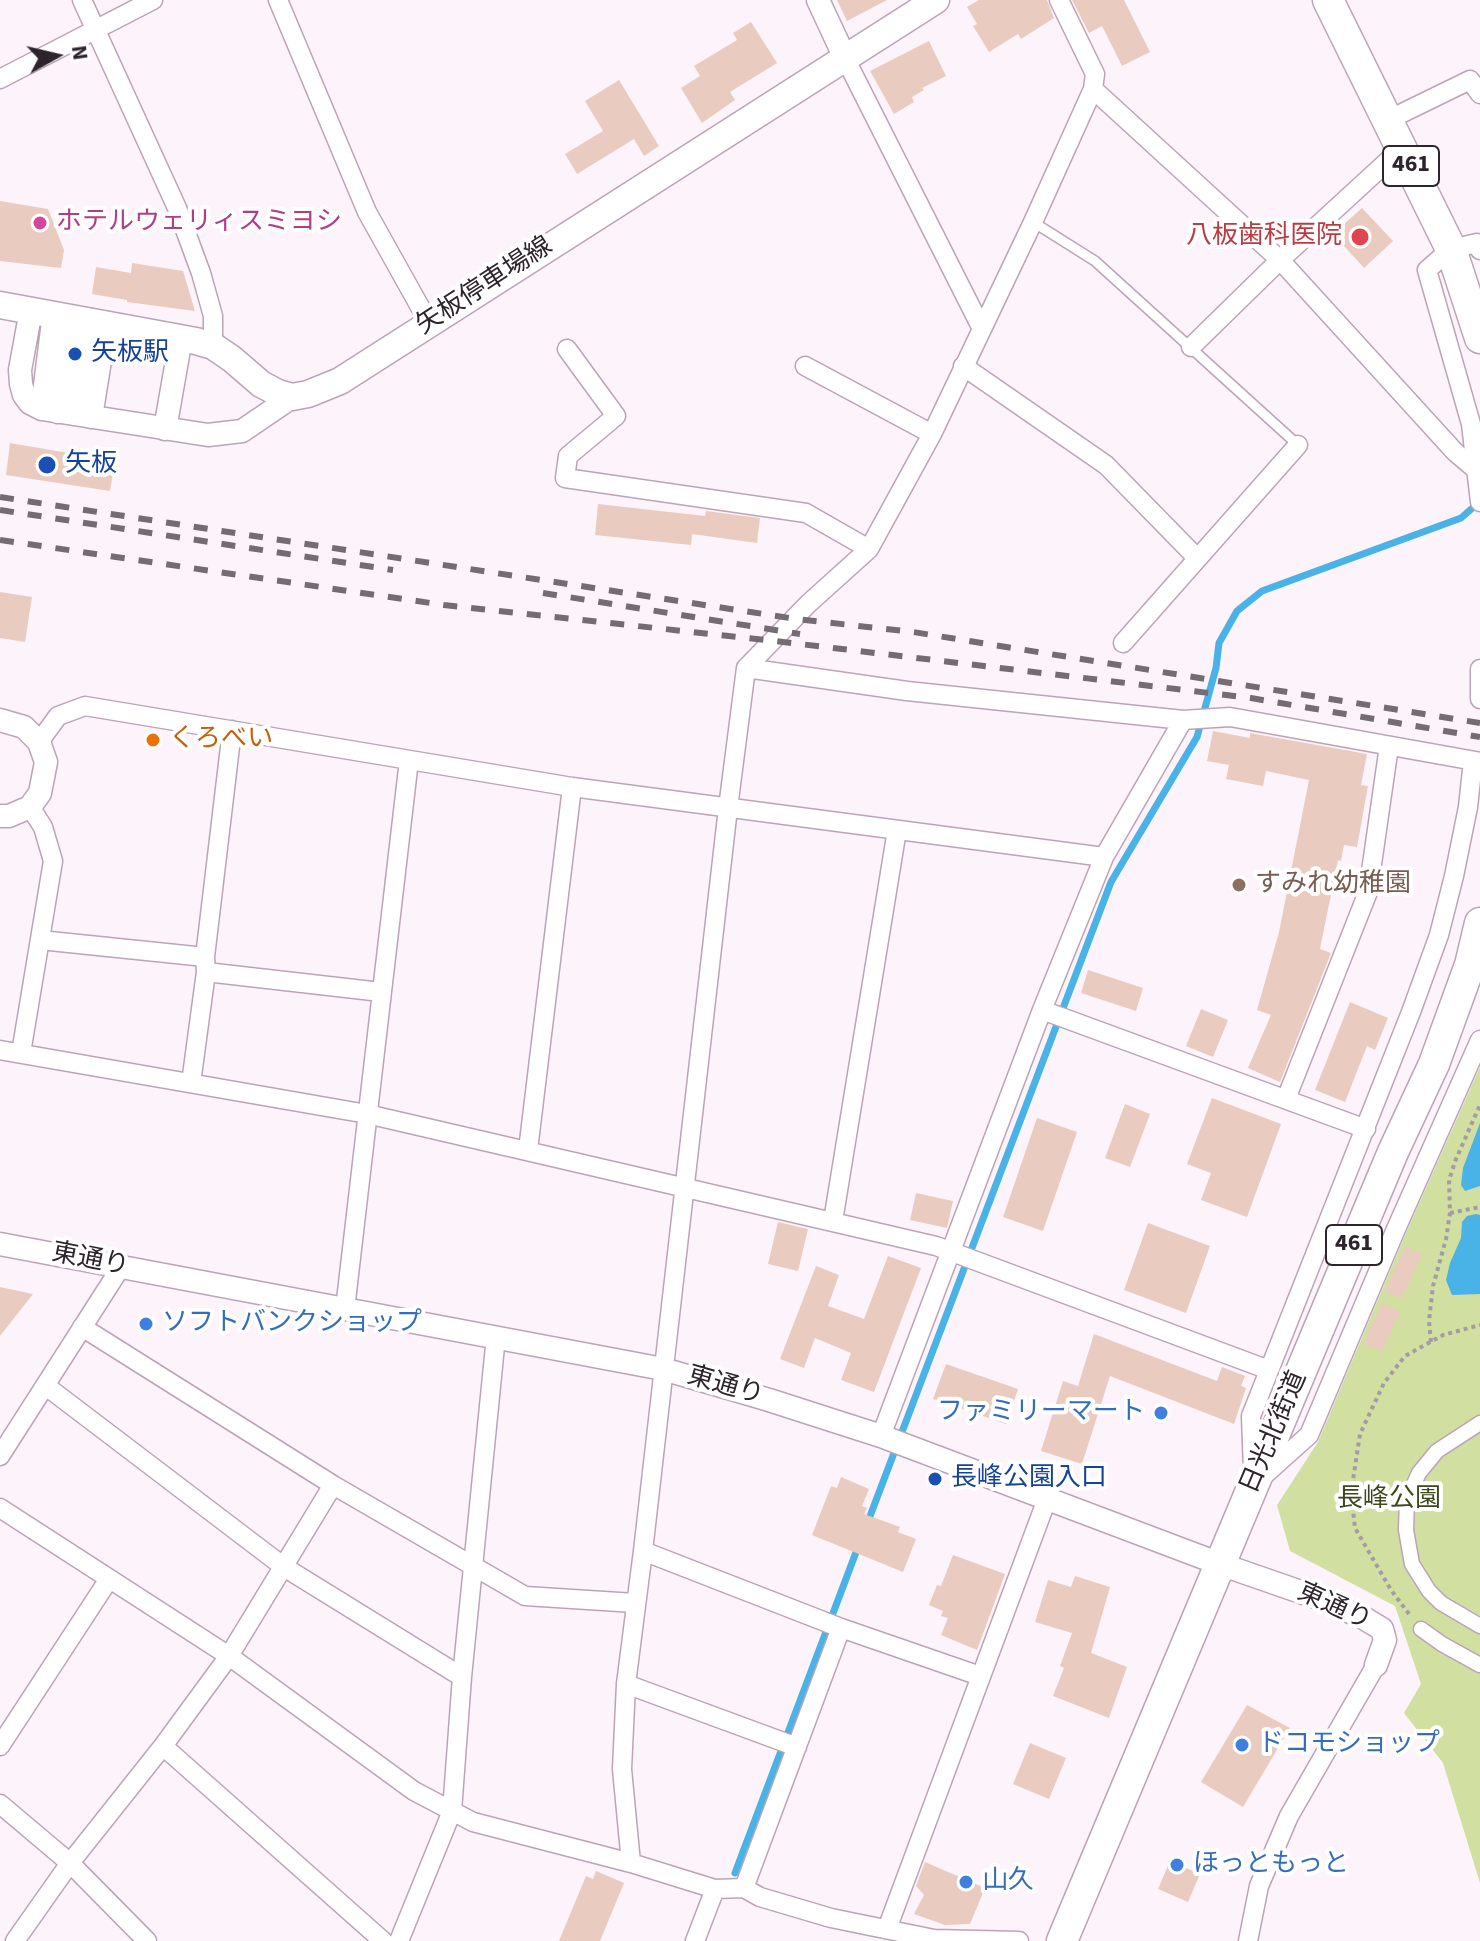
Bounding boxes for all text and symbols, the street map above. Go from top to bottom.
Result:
north arrow [16,16,96,96]
text: N [63,43,97,62]
road number: 461 [1383,146,1439,186]
place label: ホテルウェリィスミヨシ [56,207,342,239]
marker: ホテルウェリィスミヨシ [31,214,49,232]
place label: 八板歯科医院 [1186,221,1342,253]
marker: 八板歯科医院 [1349,226,1371,248]
street label: 矢板停車場線 [411,231,559,343]
place label: 矢板駅 [91,338,169,370]
marker: 矢板駅 [66,345,84,363]
place label: 矢板 [65,449,117,481]
marker: 矢板 [36,454,58,476]
place label: くろべい [169,724,273,756]
marker: くろべい [144,731,162,749]
place label: すみれ幼稚園 [1255,869,1411,901]
marker: すみれ幼稚園 [1230,876,1248,894]
road number: 461 [1326,1225,1382,1265]
street label: 東通り [49,1238,131,1284]
place label: ソフトバンクショップ [162,1308,422,1340]
marker: ソフトバンクショップ [137,1315,155,1333]
street label: 東通り [683,1361,767,1413]
street label: 日光北街道 [1235,1367,1315,1499]
place label: ファミリーマート [937,1397,1145,1429]
marker: ファミリーマート [1152,1404,1170,1422]
place label: 長峰公園入口 [951,1463,1107,1495]
marker: 長峰公園入口 [926,1470,944,1488]
park label: 長峰公園 [1337,1484,1441,1516]
street label: 東通り [1292,1578,1376,1638]
place label: ドコモショップ [1258,1729,1440,1761]
marker: ドコモショップ [1233,1736,1251,1754]
place label: ほっともっと [1193,1849,1349,1881]
marker: ほっともっと [1168,1856,1186,1874]
place label: 山久 [982,1866,1034,1898]
marker: 山久 [957,1873,975,1891]

